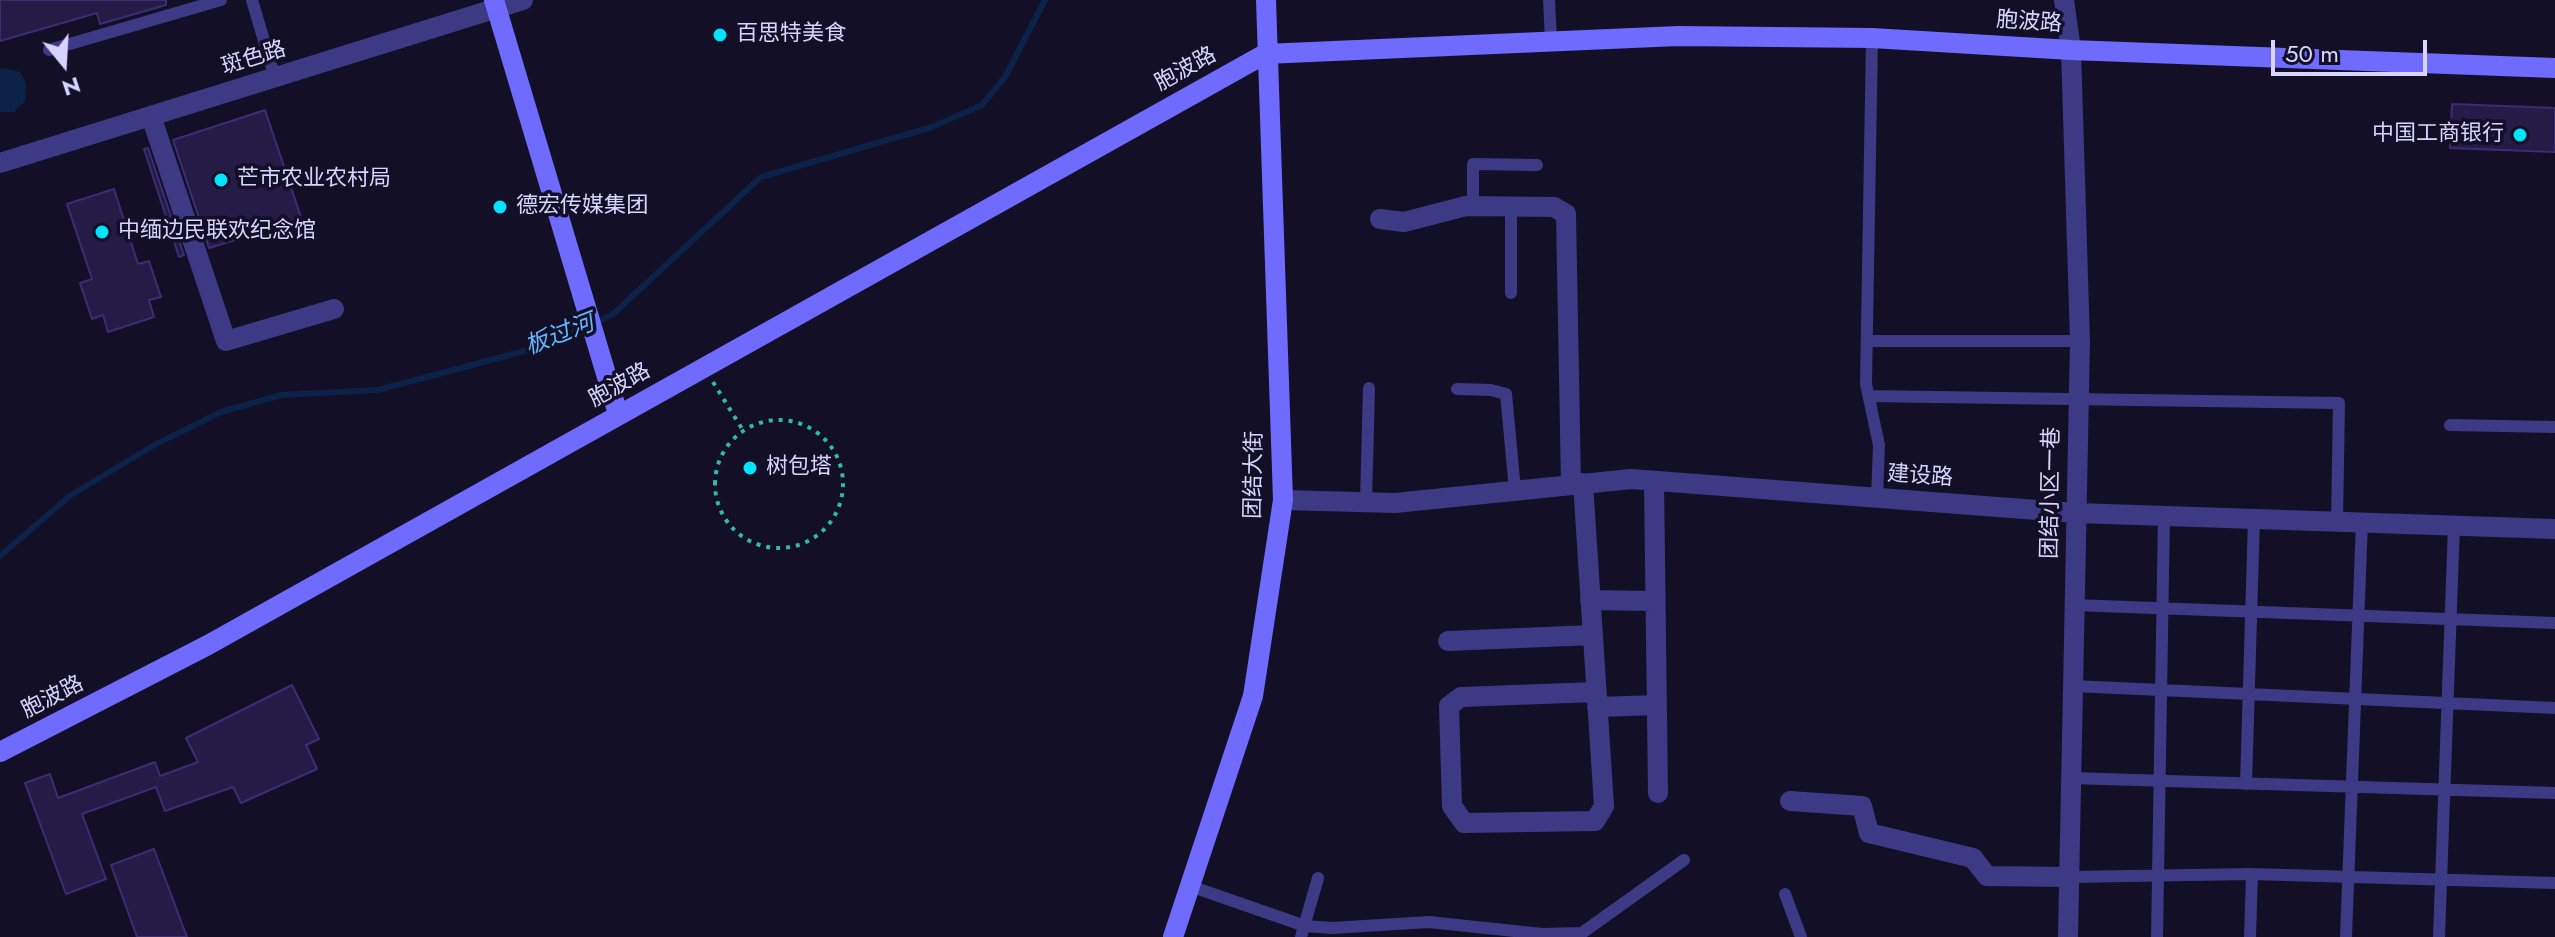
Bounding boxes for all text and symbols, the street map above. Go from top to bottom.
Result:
street label: 胞波路 [1995,8,2063,38]
place label: 百思特美食 [736,22,846,48]
north arrow [24,24,104,104]
scale bar [2275,24,2431,74]
marker: 百思特美食 [711,26,729,44]
text: 50 m [2285,36,2339,71]
street label: 斑色路 [219,37,289,81]
street label: 胞波路 [1151,42,1221,98]
text: N [58,69,85,105]
place label: 中国工商银行 [2372,122,2504,148]
marker: 中国工商银行 [2511,126,2529,144]
place label: 芒市农业农村局 [237,167,391,193]
marker: 芒市农业农村局 [212,171,230,189]
place label: 德宏传媒集团 [516,194,648,220]
marker: 德宏传媒集团 [491,198,509,216]
place label: 中缅边民联欢纪念馆 [118,219,316,245]
marker: 中缅边民联欢纪念馆 [93,223,111,241]
water label: 板过河 [521,310,599,362]
street label: 胞波路 [585,358,655,414]
street label: 团结小区一巷 [2038,427,2066,559]
street label: 团结大街 [1241,431,1269,519]
place label: 树包塔 [766,455,832,481]
marker: 树包塔 [741,459,759,477]
street label: 建设路 [1886,462,1954,492]
street label: 胞波路 [18,671,88,725]

